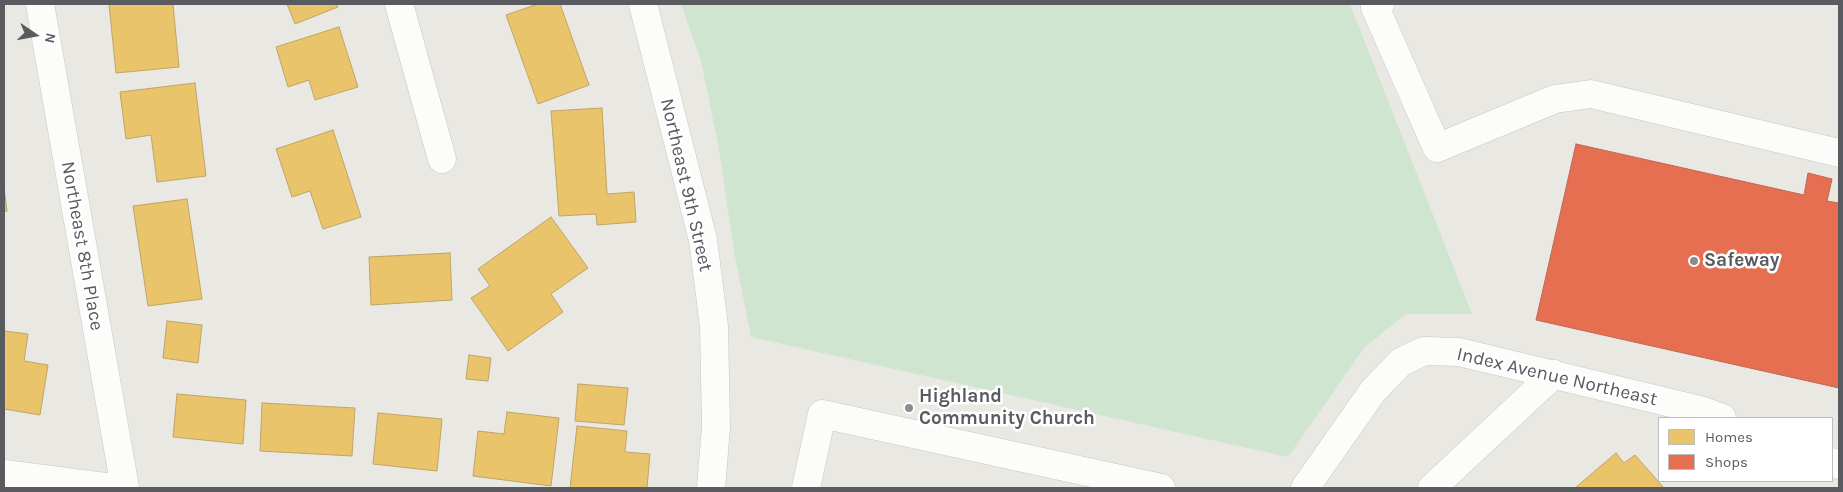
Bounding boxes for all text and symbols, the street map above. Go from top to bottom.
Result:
north arrow [10,10,60,60]
text: N [41,32,60,45]
street label: Northeast 9th Street [655,96,717,274]
street label: Northeast 8th Place [56,160,108,332]
place label: Safeway [1704,250,1779,272]
marker: Safeway [1688,255,1700,267]
street label: Index Avenue Northeast [1454,343,1660,411]
place label: Highland Community Church [919,386,1095,430]
marker: Highland Community Church [903,402,915,414]
legend [1658,417,1833,482]
text: Homes [1705,428,1753,446]
text: Shops [1705,453,1748,471]

